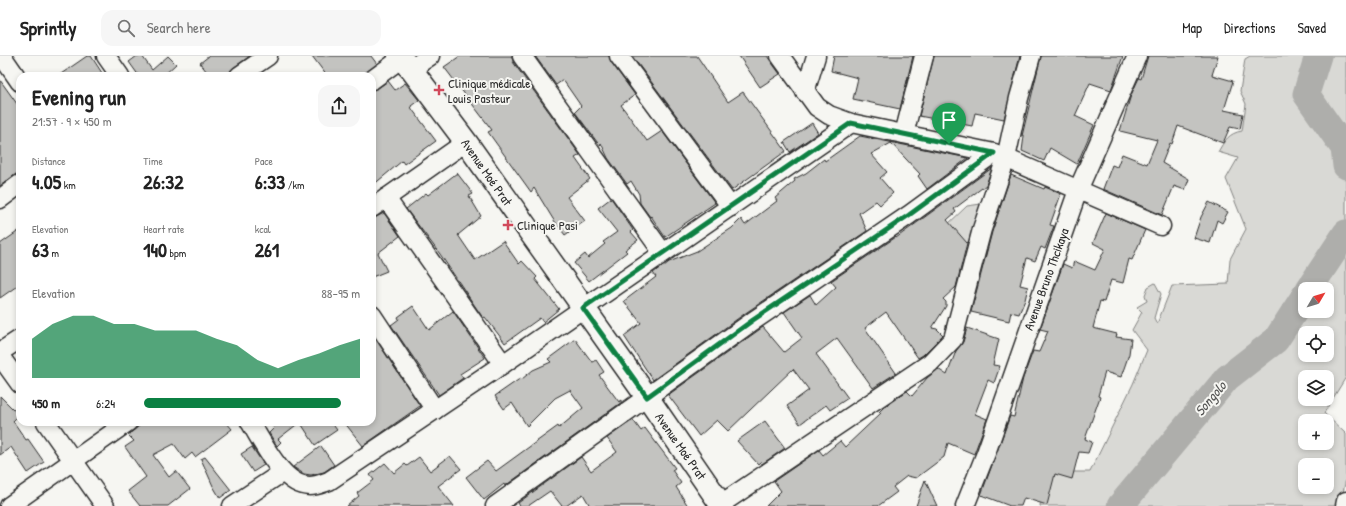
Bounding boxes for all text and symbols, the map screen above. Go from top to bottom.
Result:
search box [101,10,381,46]
text: Sprintly [20,15,77,41]
icon: search [115,17,137,39]
text: Search here [147,17,211,38]
text: Map [1182,18,1202,37]
text: Directions [1224,18,1275,37]
text: Saved [1297,18,1326,37]
place label: Clinique médicale Louis Pasteur [448,74,530,107]
text: Evening run [32,82,126,112]
marker: Clinique médicale Louis Pasteur [433,84,445,96]
button: share [318,85,360,127]
pin [932,103,966,144]
icon: arrive [938,109,960,131]
text: 21:57 · 9 × 450 m [32,112,111,130]
street label: Avenue Moé Prat [457,135,517,210]
text: Distance [32,154,66,168]
text: Time [143,154,163,168]
text: Pace [255,154,273,168]
text: 4.05 [32,168,61,195]
text: 26:32 [143,168,184,195]
text: 6:33 [255,168,285,195]
text: km [61,178,76,192]
text: /km [285,178,304,192]
place label: Clinique Pasi [517,216,578,234]
marker: Clinique Pasi [502,219,514,231]
text: Elevation [32,222,69,236]
text: Heart rate [143,222,184,236]
text: kcal [255,222,271,236]
street label: Avenue Bruno Thcikaya [1019,225,1073,333]
text: 63 [32,236,49,263]
text: 140 [143,236,167,263]
text: 261 [255,236,279,263]
text: m [49,246,59,260]
text: bpm [167,246,186,260]
north arrow [1298,282,1334,318]
map controls [1298,282,1334,494]
text: Elevation [32,284,75,302]
text: 88–95 m [321,284,360,302]
button: locate [1298,326,1334,362]
button: layers [1298,370,1334,406]
water label: Songolo [1190,376,1232,420]
text: 450 m [32,394,60,412]
text: 6:24 [96,394,115,412]
street label: Avenue Moé Prat [651,409,711,484]
button: + [1298,414,1334,450]
button: − [1298,458,1334,494]

